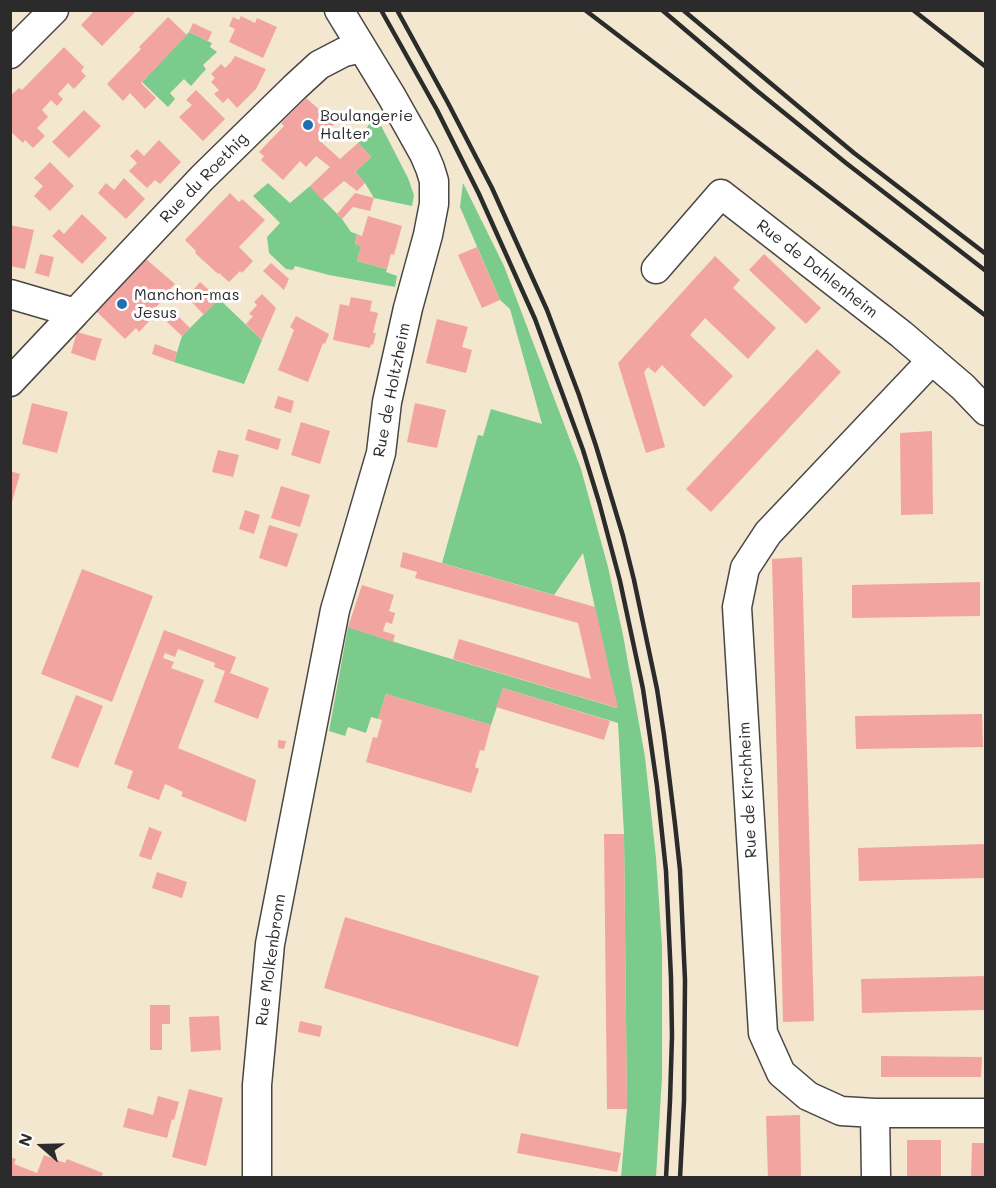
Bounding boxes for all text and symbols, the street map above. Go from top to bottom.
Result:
place label: Boulangerie Halter [320,106,413,144]
marker: Boulangerie Halter [301,118,315,132]
street label: Rue du Roethig [156,129,252,227]
street label: Rue de Dahlenheim [753,216,881,322]
place label: Manchon-mas Jesus [134,285,240,323]
marker: Manchon-mas Jesus [115,297,129,311]
street label: Rue de Holtzheim [370,321,414,459]
street label: Rue de Kirchheim [735,721,761,859]
street label: Rue Molkenbronn [252,893,290,1027]
north arrow [12,1116,72,1176]
text: N [13,1130,37,1149]

